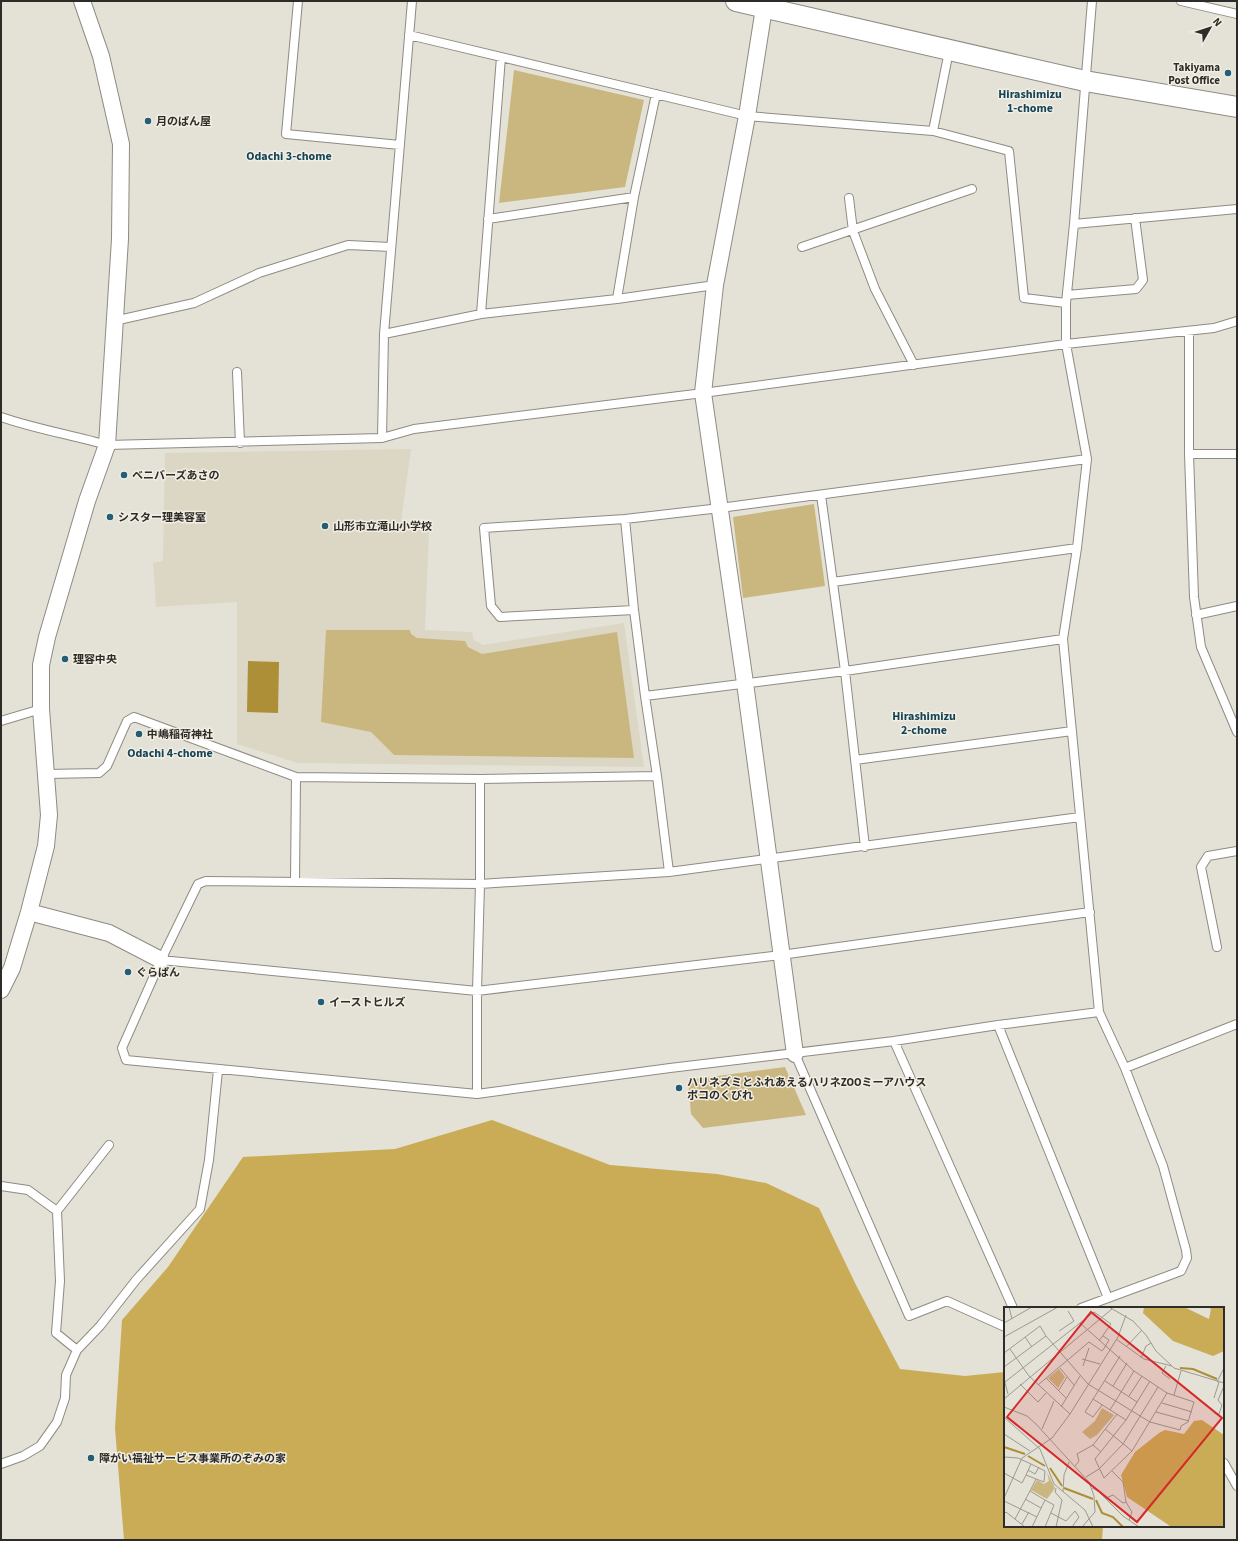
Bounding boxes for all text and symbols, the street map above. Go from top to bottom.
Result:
north arrow [1190,8,1230,48]
text: N [1209,14,1226,30]
place label: Takiyama Post Office [1168,60,1220,88]
marker: Takiyama Post Office [1223,68,1233,78]
district label: Hirashimizu 1-chome [998,86,1062,117]
place label: 月のぱん屋 [156,114,211,129]
marker: 月のぱん屋 [143,116,153,126]
district label: Odachi 3-chome [246,148,332,165]
place label: ベニバーズあさの [132,468,219,483]
marker: ベニバーズあさの [119,470,129,480]
place label: シスター理美容室 [118,510,206,525]
marker: シスター理美容室 [105,512,115,522]
place label: 山形市立滝山小学校 [333,519,432,534]
marker: 山形市立滝山小学校 [320,521,330,531]
place label: 理容中央 [73,652,117,667]
marker: 理容中央 [60,654,70,664]
district label: Hirashimizu 2-chome [892,708,956,739]
place label: 中嶋稲荷神社 [147,727,213,742]
marker: 中嶋稲荷神社 [134,729,144,739]
district label: Odachi 4-chome [127,745,213,762]
place label: ぐらぱん [136,965,180,980]
marker: ぐらぱん [123,967,133,977]
place label: イーストヒルズ [329,995,405,1010]
marker: イーストヒルズ [316,997,326,1007]
place label: ハリネズミとふれあえるハリネZOOミーアハウス ポコのくびれ [687,1075,927,1103]
marker: ハリネズミとふれあえるハリネZOOミーアハウス ポコのくびれ [674,1083,684,1093]
inset map [1004,1307,1224,1527]
place label: 障がい福祉サービス事業所のぞみの家 [99,1451,286,1466]
marker: 障がい福祉サービス事業所のぞみの家 [86,1453,96,1463]

